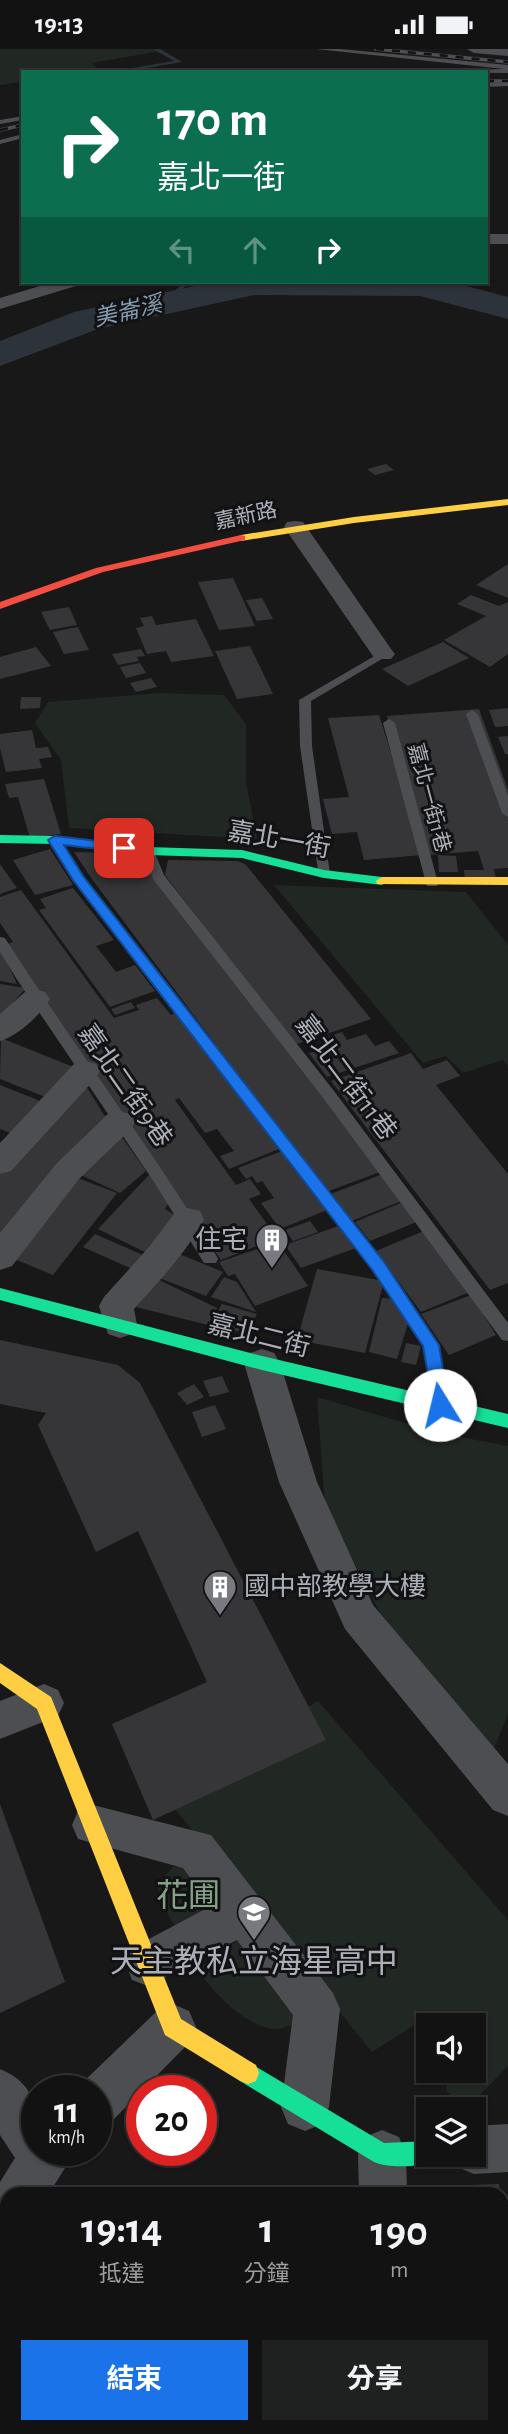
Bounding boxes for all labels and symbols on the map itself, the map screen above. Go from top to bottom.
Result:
water label: 美崙溪 [91,290,167,331]
street label: 嘉新路 [213,498,279,533]
street label: 嘉北一街1巷 [404,741,455,855]
street label: 嘉北一街 [226,817,333,862]
pin [94,818,154,878]
street label: 嘉北二街11巷 [291,1011,402,1145]
street label: 嘉北二街9巷 [74,1020,177,1152]
building icon: 住宅 [253,1221,291,1270]
place label: 住宅 [195,1226,247,1253]
street label: 嘉北二街 [205,1310,313,1361]
position arrow [403,1368,477,1442]
building icon: 國中部教學大樓 [201,1568,239,1617]
place label: 國中部教學大樓 [244,1573,426,1600]
park label: 花圃 [156,1878,220,1912]
school or university icon: 天主教私立海星高中 [235,1893,273,1942]
place label: 天主教私立海星高中 [110,1944,398,1978]
speed limit sign: 20 [126,2075,217,2166]

